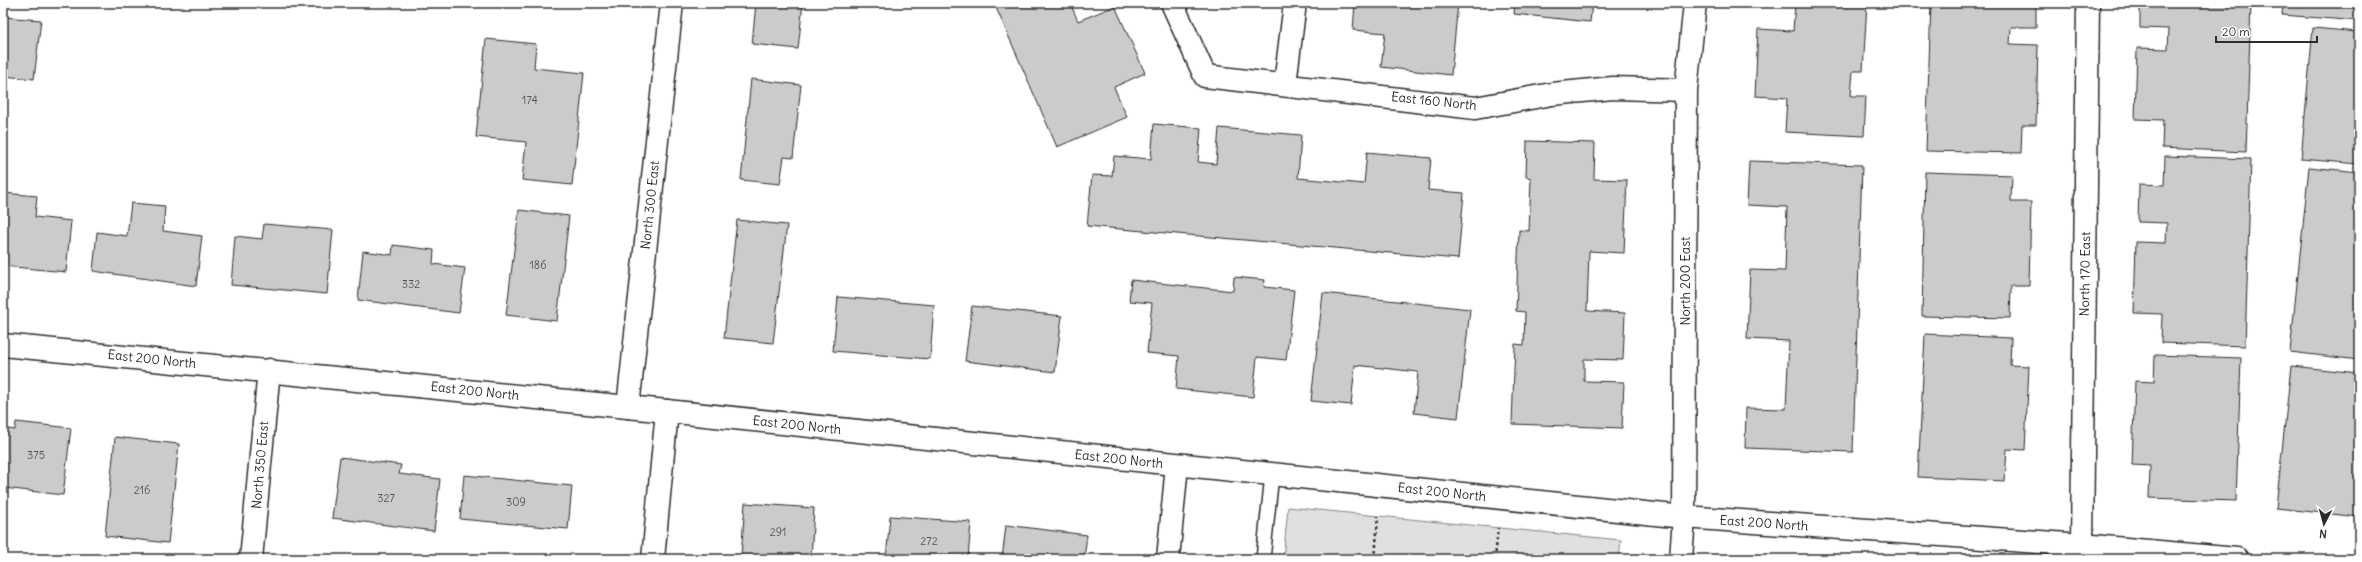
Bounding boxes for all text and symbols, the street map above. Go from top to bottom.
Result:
scale bar [2216,18,2317,44]
text: 20 m [2222,24,2250,39]
street label: East 160 North [1390,88,1478,114]
house number: 174 [522,93,538,107]
street label: North 300 East [637,159,663,250]
street label: North 170 East [2076,231,2094,317]
street label: North 200 East [1677,236,1694,325]
house number: 186 [529,258,547,272]
house number: 332 [402,277,420,291]
street label: East 200 North [107,346,198,372]
street label: East 200 North [430,378,521,404]
street label: East 200 North [752,412,843,438]
street label: North 350 East [248,420,272,510]
street label: East 200 North [1074,446,1165,472]
house number: 375 [27,448,45,462]
street label: East 200 North [1397,479,1488,505]
house number: 216 [134,483,150,497]
house number: 327 [377,491,395,505]
house number: 309 [506,495,526,509]
north arrow [2304,504,2344,544]
street label: East 200 North [1719,511,1809,535]
house number: 291 [770,525,786,539]
text: N [2318,527,2327,541]
house number: 272 [920,534,938,548]

